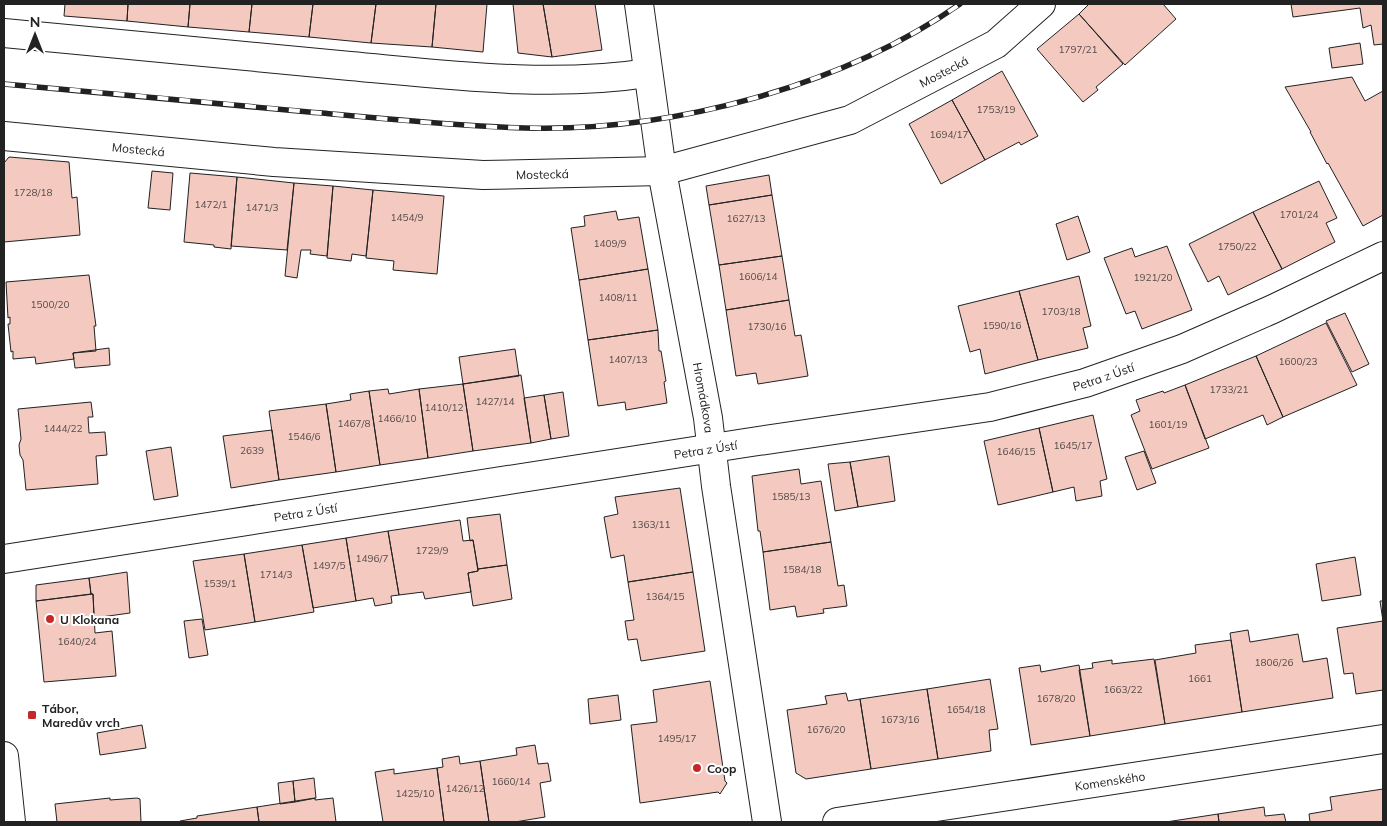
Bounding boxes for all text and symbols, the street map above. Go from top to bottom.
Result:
north arrow [10,10,60,60]
text: N [30,13,40,31]
house number: 1797/21 [1059,43,1097,56]
street label: Mostecká [917,52,971,90]
house number: 1753/19 [977,103,1015,116]
house number: 1694/17 [930,128,968,141]
street label: Mostecká [111,139,166,159]
street label: Mostecká [516,166,569,182]
house number: 1728/18 [14,186,52,199]
house number: 1472/1 [195,198,227,211]
house number: 1471/3 [246,201,278,214]
house number: 1701/24 [1280,208,1318,221]
house number: 1454/9 [391,211,423,224]
house number: 1627/13 [727,212,765,225]
house number: 1409/9 [594,237,626,250]
house number: 1750/22 [1218,240,1256,253]
house number: 1606/14 [739,270,777,283]
house number: 1921/20 [1134,271,1172,284]
house number: 1408/11 [599,291,637,304]
house number: 1500/20 [31,298,69,311]
house number: 1703/18 [1042,305,1080,318]
house number: 1590/16 [983,319,1021,332]
house number: 1730/16 [748,320,786,333]
house number: 1407/13 [609,353,647,366]
house number: 1600/23 [1279,355,1317,368]
street label: Petra z Ústí [1071,359,1137,393]
street label: Hromádkova [690,361,717,434]
house number: 1733/21 [1210,383,1248,396]
house number: 1427/14 [476,395,514,408]
house number: 1410/12 [425,401,463,414]
house number: 1466/10 [378,412,416,425]
house number: 1467/8 [338,417,370,430]
house number: 1601/19 [1149,418,1187,431]
house number: 1444/22 [44,422,82,435]
house number: 1546/6 [288,430,320,443]
street label: Petra z Ústí [673,437,739,462]
house number: 1645/17 [1054,439,1092,452]
house number: 2639 [240,444,264,457]
house number: 1646/15 [997,445,1035,458]
house number: 1585/13 [772,490,810,503]
street label: Petra z Ústí [273,499,339,524]
house number: 1363/11 [632,518,670,531]
house number: 1729/9 [416,544,448,557]
house number: 1496/7 [356,552,388,565]
house number: 1497/5 [313,559,345,572]
house number: 1584/18 [783,563,821,576]
house number: 1714/3 [260,568,292,581]
house number: 1539/1 [204,577,236,590]
house number: 1364/15 [646,590,684,603]
place label: U Klokana [60,612,119,627]
marker: U Klokana [44,613,56,625]
house number: 1640/24 [58,635,96,648]
house number: 1806/26 [1255,656,1293,669]
house number: 1661 [1188,672,1212,685]
house number: 1663/22 [1104,683,1142,696]
house number: 1678/20 [1037,692,1075,705]
place label: Tábor, Maredův vrch [42,701,120,730]
house number: 1654/18 [947,703,985,716]
marker: Tábor, Maredův vrch [26,709,38,721]
house number: 1673/16 [881,713,919,726]
house number: 1676/20 [807,723,845,736]
house number: 1495/17 [658,732,696,745]
place label: Coop [707,761,736,776]
marker: Coop [691,762,703,774]
street label: Komenského [1074,768,1146,793]
house number: 1660/14 [492,775,530,788]
house number: 1426/12 [446,782,484,795]
house number: 1425/10 [396,787,434,800]

